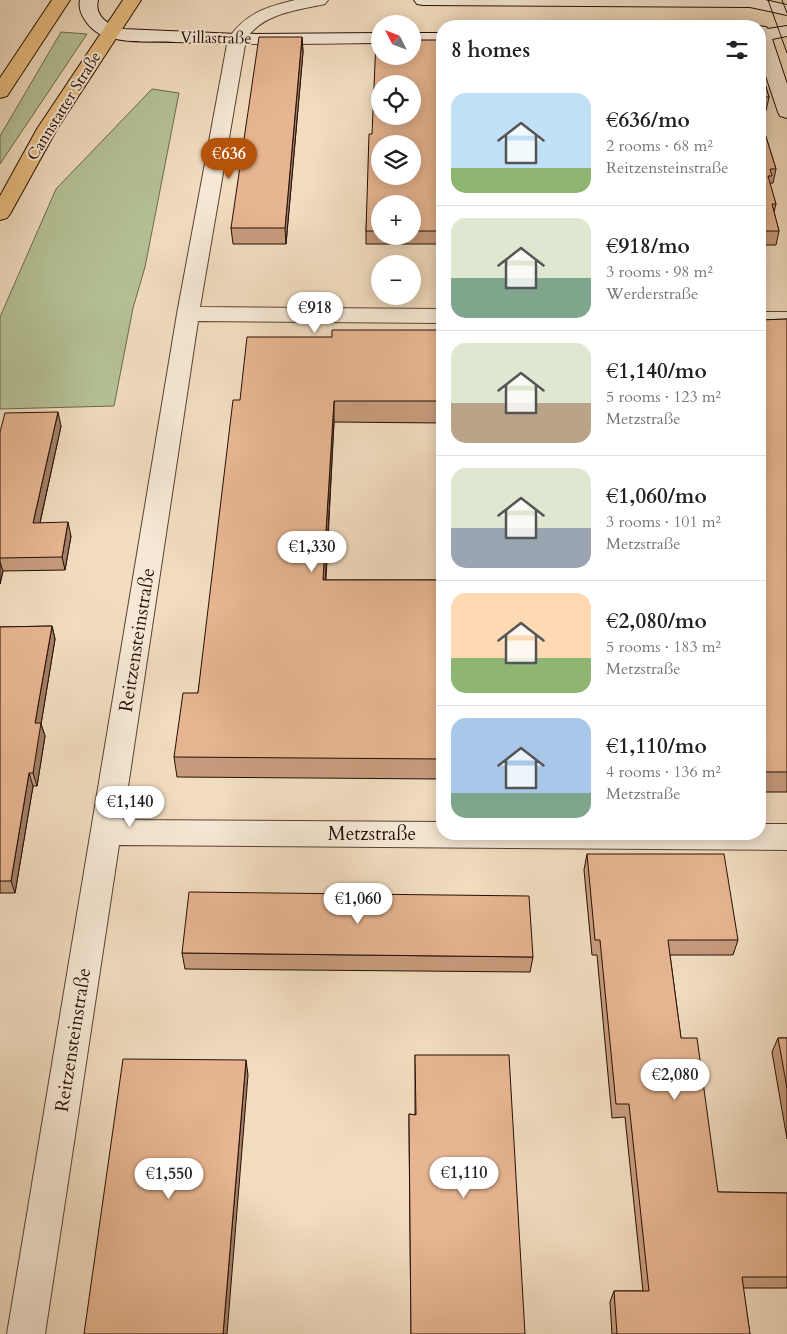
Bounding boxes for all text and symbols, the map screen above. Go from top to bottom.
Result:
north arrow [371,15,421,65]
map controls [371,15,421,305]
street label: Villastraße [180,26,252,50]
text: 8 homes [451,36,530,65]
icon: filters [723,36,751,64]
street label: Cannstatter Straße [22,47,106,165]
button: locate [371,75,421,125]
text: €636/mo [606,106,690,135]
icon: home [491,113,551,173]
button: layers [371,135,421,185]
text: 2 rooms · 68 m² [606,135,713,157]
pin: €636 [199,138,259,180]
text: €636 [212,143,246,165]
text: Reitzensteinstraße [606,157,729,179]
button: + [371,195,421,245]
text: €918/mo [606,232,690,261]
icon: home [491,238,551,298]
button: − [371,255,421,305]
text: 3 rooms · 98 m² [606,261,713,283]
text: Werderstraße [606,283,698,305]
pin: €918 [285,292,345,334]
text: €918 [298,297,332,319]
text: €1,140/mo [606,357,707,386]
icon: home [491,363,551,423]
text: 5 rooms · 123 m² [606,386,721,408]
text: Metzstraße [606,408,681,430]
text: €1,060/mo [606,482,707,511]
icon: home [491,488,551,548]
text: 3 rooms · 101 m² [606,511,721,533]
pin: €1,330 [271,530,353,573]
text: Metzstraße [606,533,681,555]
text: €1,330 [289,536,336,558]
street label: Reitzensteinstraße [113,566,161,714]
text: €2,080/mo [606,607,707,636]
icon: home [491,613,551,673]
text: 5 rooms · 183 m² [606,636,721,658]
text: Metzstraße [606,658,681,680]
text: €1,110/mo [606,732,707,761]
icon: home [491,738,551,798]
text: 4 rooms · 136 m² [606,761,721,783]
text: Metzstraße [606,783,681,805]
pin: €1,140 [89,786,171,828]
text: €1,140 [107,791,154,813]
street label: Metzstraße [328,821,416,847]
pin: €1,060 [317,882,399,925]
text: €1,060 [335,888,382,910]
street label: Reitzensteinstraße [49,966,97,1114]
pin: €2,080 [634,1058,716,1101]
text: €2,080 [652,1064,699,1086]
pin: €1,110 [423,1156,505,1199]
pin: €1,550 [128,1158,210,1200]
text: €1,110 [441,1162,488,1184]
text: €1,550 [146,1163,193,1185]

